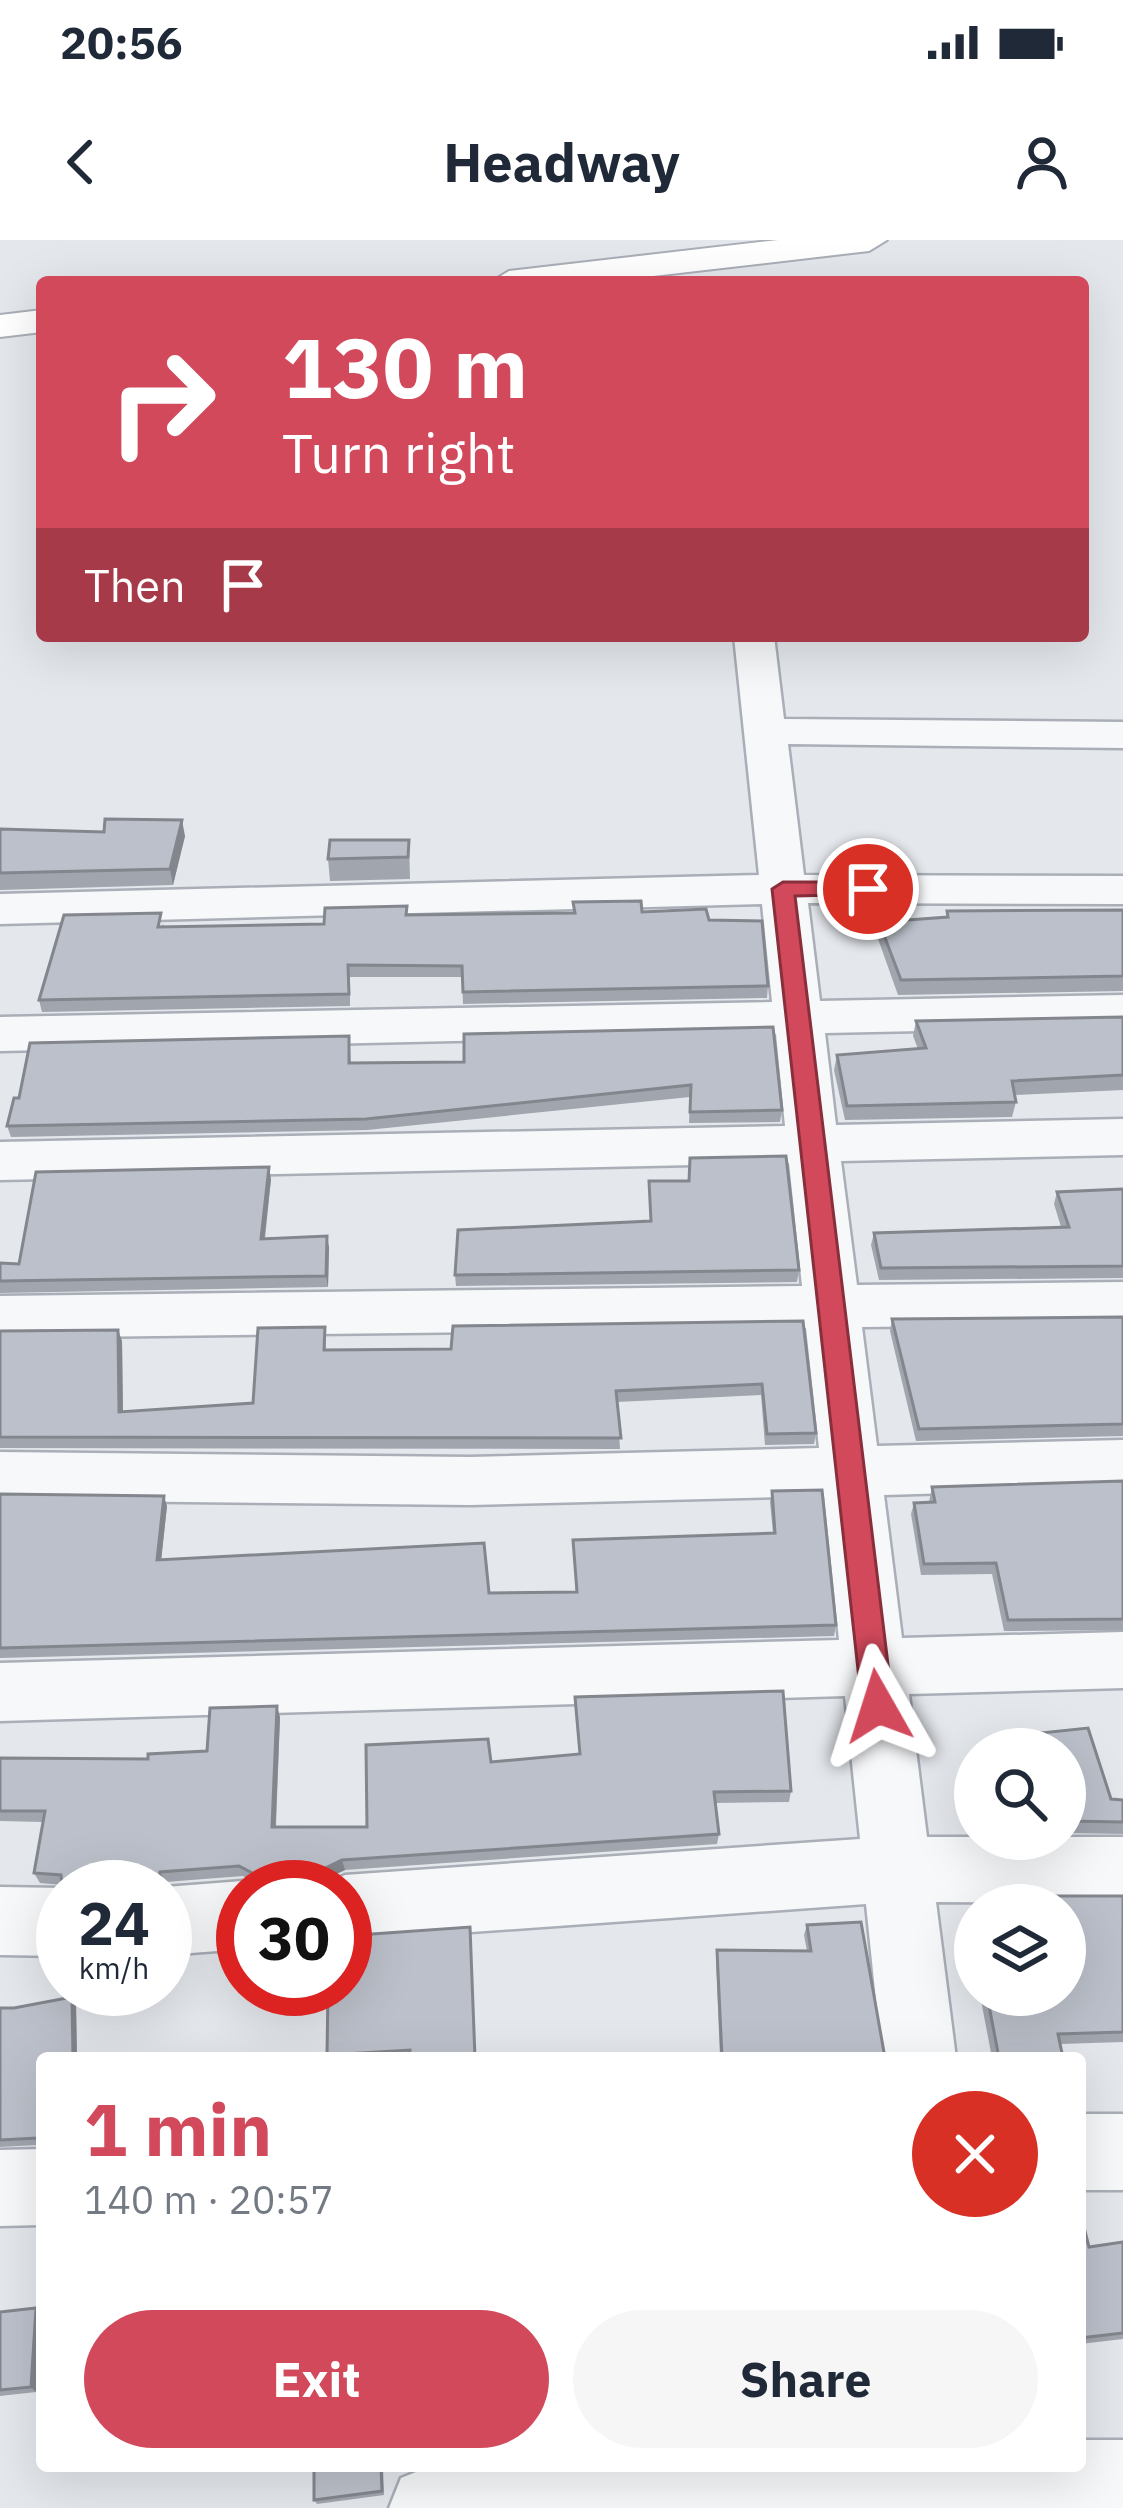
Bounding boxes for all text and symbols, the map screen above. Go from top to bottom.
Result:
text: 20:56 [60,13,183,71]
text: Headway [443,127,680,197]
icon: back [48,129,114,195]
icon: person [1009,129,1075,195]
text: 130 m [282,312,528,421]
icon: right [84,324,240,480]
text: Turn right [282,418,516,488]
icon: arrive [210,552,276,618]
text: Then [84,556,186,614]
pin [817,838,919,940]
icon: arrive [835,856,901,922]
position arrow [815,1643,941,1769]
map controls [954,1728,1086,2016]
button: search [954,1728,1086,1860]
speed limit sign: 30 [216,1860,372,2016]
text: 24 [78,1883,150,1962]
button: layers [954,1884,1086,2016]
text: km/h [79,1948,149,1987]
text: 1 min [84,2082,272,2176]
button: close [912,2091,1038,2217]
text: 140 m · 20:57 [84,2174,334,2225]
button: Exit [84,2310,549,2448]
button: Share [573,2310,1038,2448]

